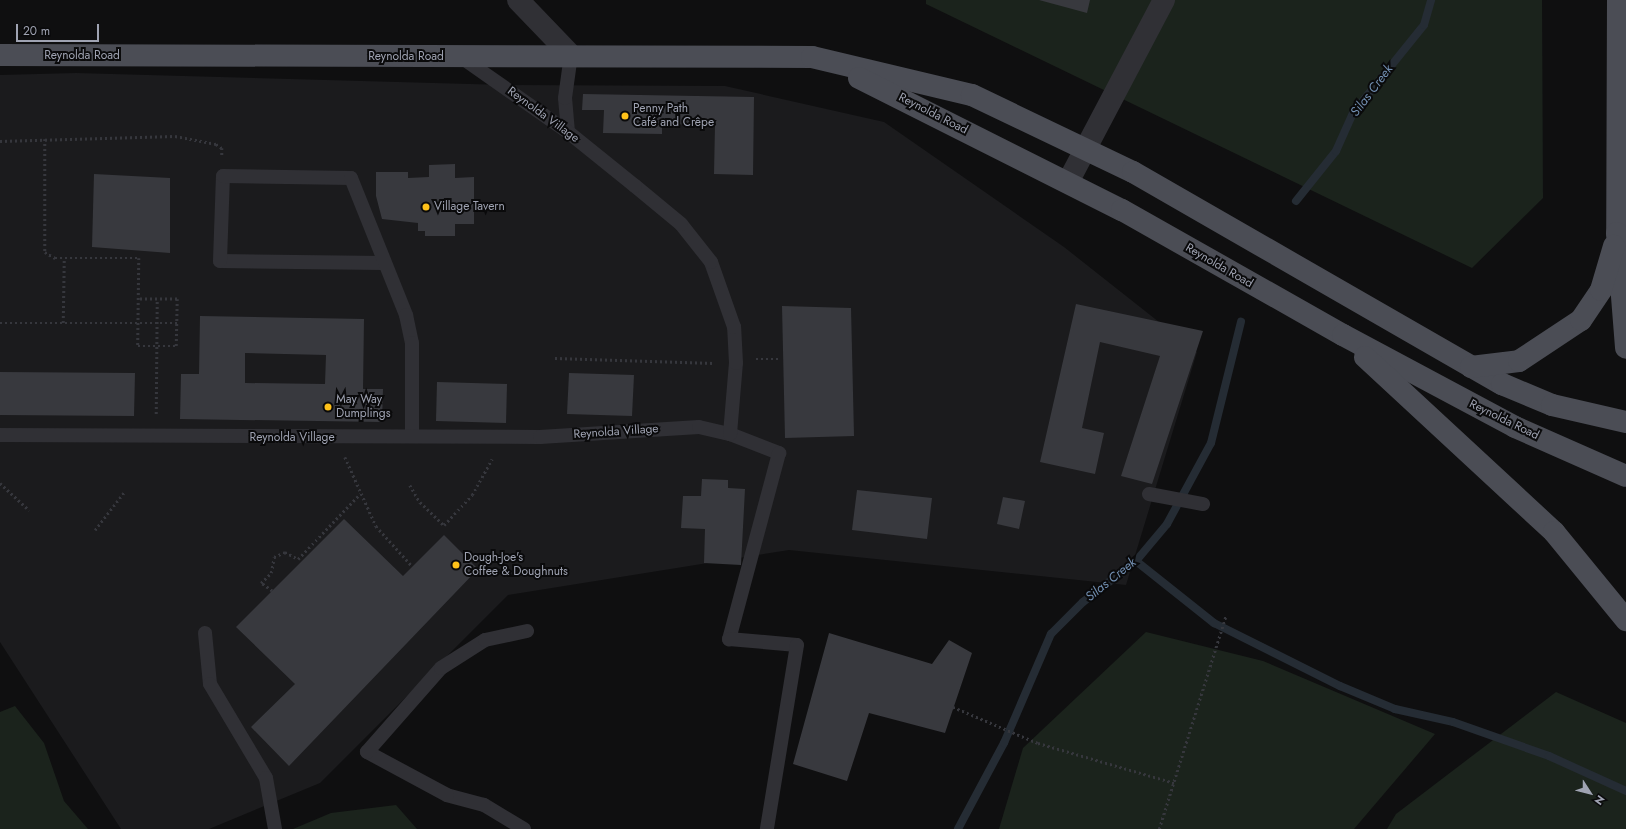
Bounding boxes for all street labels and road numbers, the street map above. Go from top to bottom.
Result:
street label: Reynolda Road [44,49,120,63]
street label: Reynolda Road [368,50,444,64]
street label: Reynolda Village [504,84,582,146]
street label: Reynolda Road [896,90,970,138]
street label: Reynolda Road [1183,241,1255,291]
street label: Reynolda Road [1467,397,1541,443]
street label: Reynolda Village [573,422,659,442]
street label: Reynolda Village [249,431,335,445]

